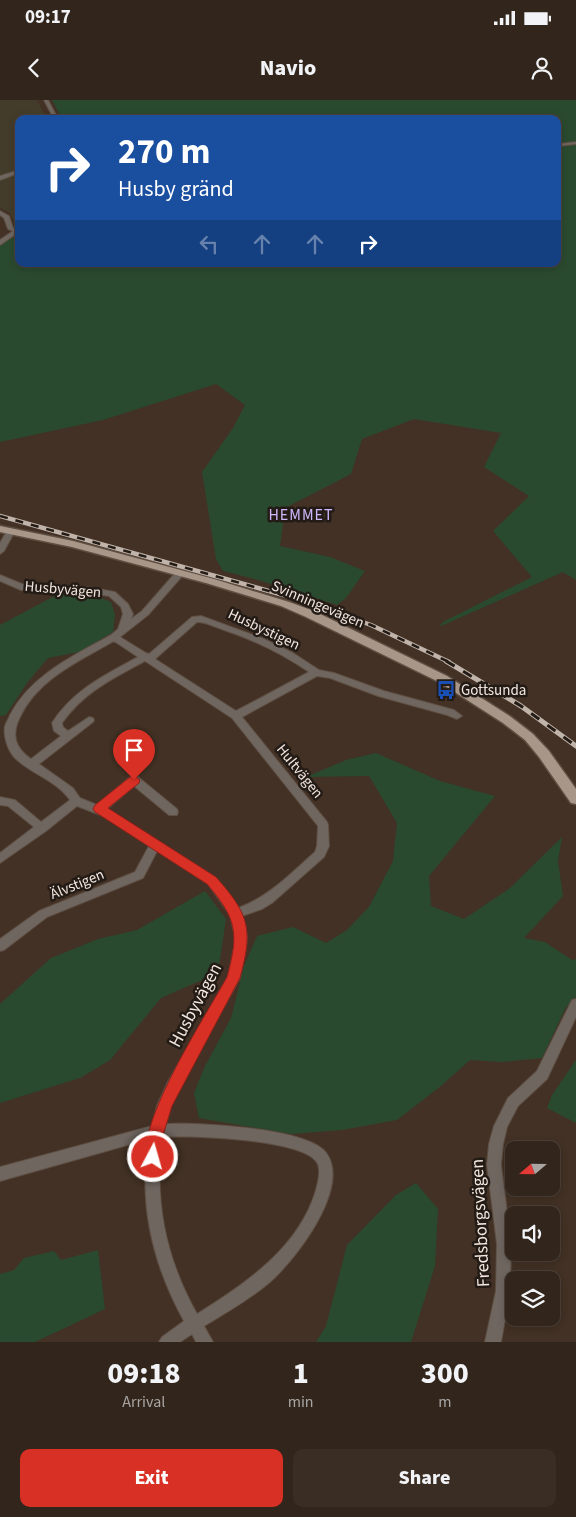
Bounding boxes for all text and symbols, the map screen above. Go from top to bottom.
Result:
text: 09:17 [25,4,71,31]
text: Navio [260,52,316,84]
icon: back [20,54,48,82]
icon: person [528,54,556,82]
text: 270 m [118,127,210,177]
icon: right [35,135,100,200]
text: Husby gränd [118,173,234,205]
icon: left [195,230,223,258]
icon: ahead [248,230,276,258]
icon: ahead [301,230,329,258]
icon: right [354,230,382,258]
district label: HEMMET [268,504,334,526]
street label: Svinningevägen [268,575,368,633]
street label: Husbyvägen [24,576,102,603]
street label: Husbystigen [224,604,303,655]
bus stop icon: Gottsunda [435,679,457,701]
place label: Gottsunda [461,680,526,701]
pin [113,729,155,780]
icon: arrive [120,736,148,764]
street label: Hultvägen [271,740,328,803]
street label: Älvstigen [47,864,107,905]
street label: Husbyvägen [163,959,228,1052]
position arrow [126,1130,178,1182]
north arrow [505,1141,560,1196]
map controls [505,1141,560,1326]
street label: Fredsborgsvägen [465,1158,496,1288]
button: sound [505,1206,560,1261]
button: layers [505,1271,560,1326]
text: 09:18 [107,1352,181,1395]
text: 1 [293,1352,309,1395]
text: 300 [421,1352,469,1395]
text: Arrival [122,1391,165,1413]
text: min [288,1391,314,1413]
text: m [438,1391,451,1413]
button: Exit [20,1449,283,1507]
button: Share [293,1449,556,1507]

